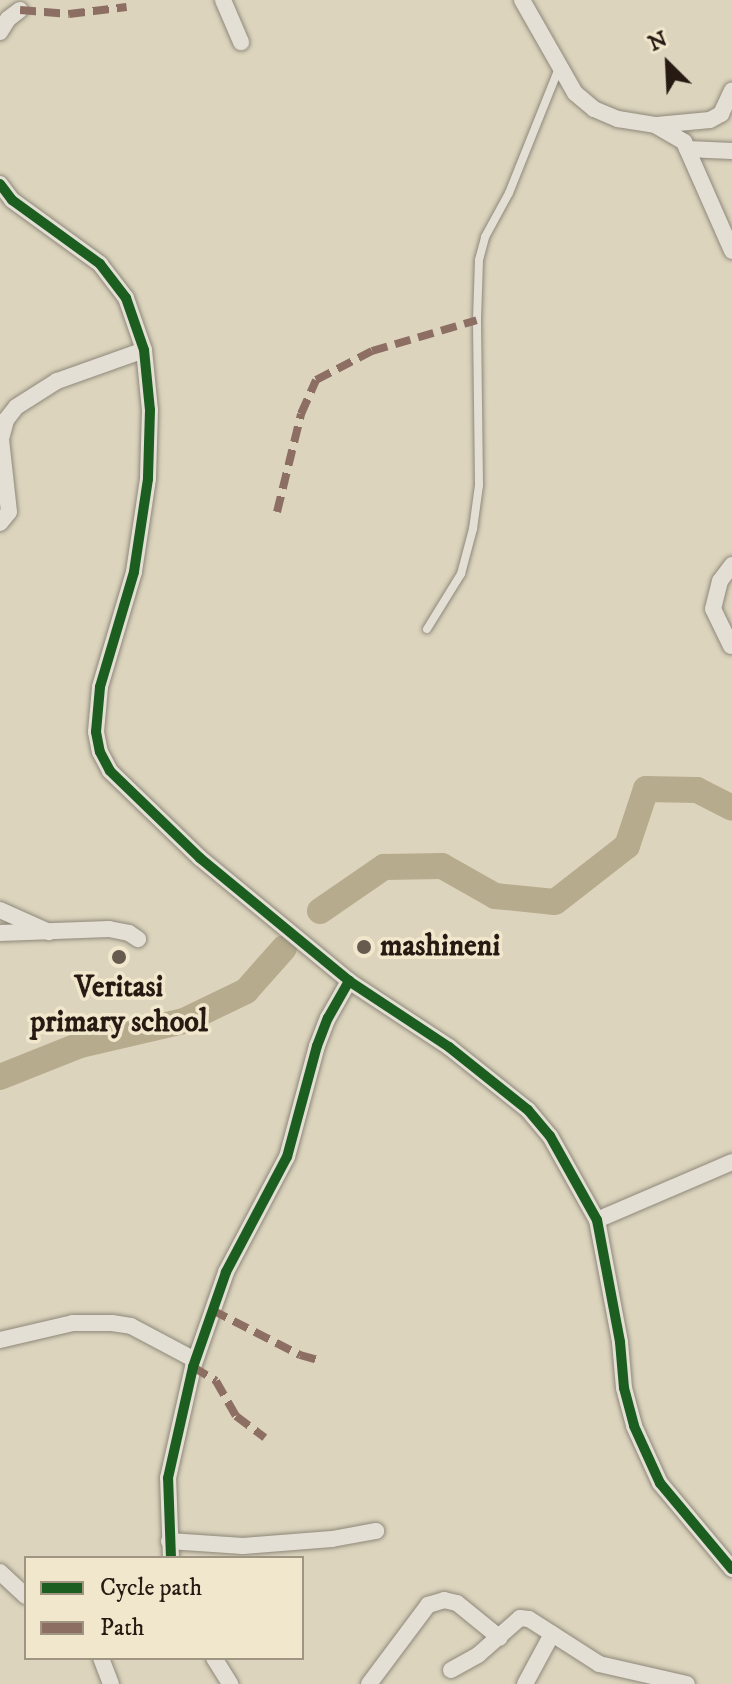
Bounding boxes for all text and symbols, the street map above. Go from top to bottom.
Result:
north arrow [628,24,708,104]
text: N [644,26,672,58]
place label: mashineni [380,929,500,965]
marker: mashineni [355,938,373,956]
marker: Veritasi primary school [110,948,128,966]
place label: Veritasi primary school [30,970,208,1040]
legend [24,1556,304,1660]
text: Cycle path [100,1573,202,1603]
text: Path [100,1613,144,1643]

